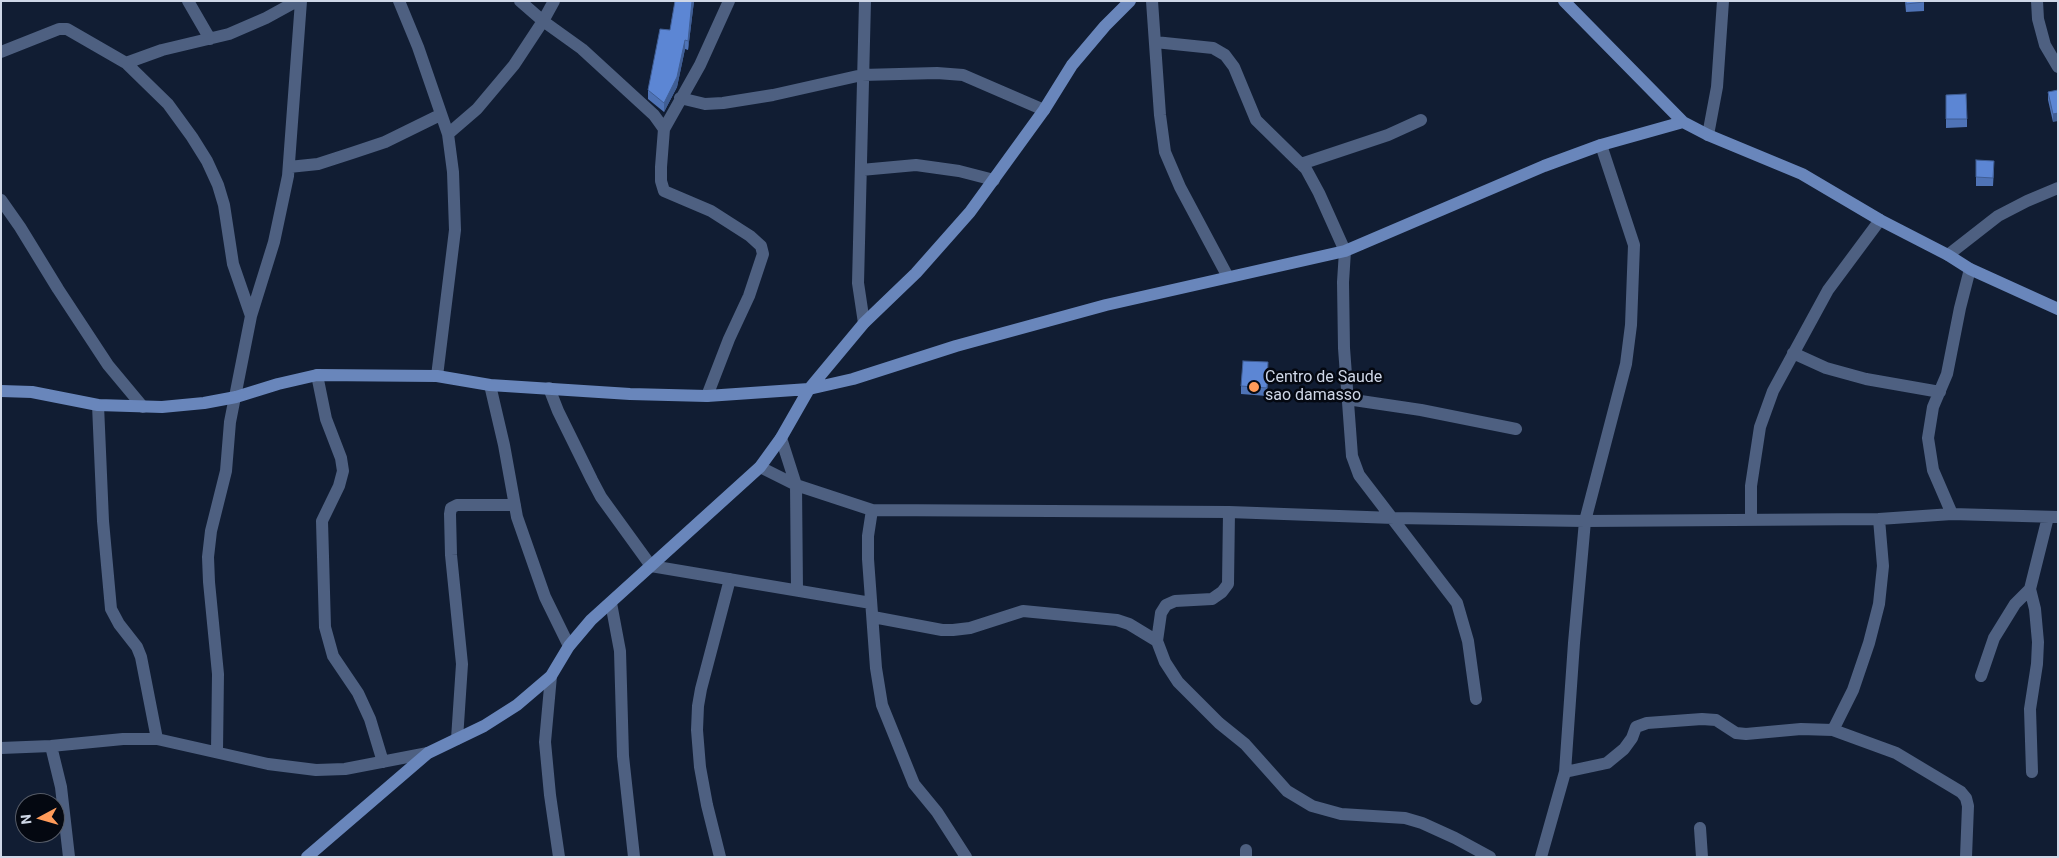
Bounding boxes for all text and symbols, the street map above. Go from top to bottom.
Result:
place label: Centro de Saude sao damasso [1265,368,1382,406]
marker: Centro de Saude sao damasso [1247,380,1261,394]
north arrow [15,793,65,843]
text: N [18,814,35,825]

